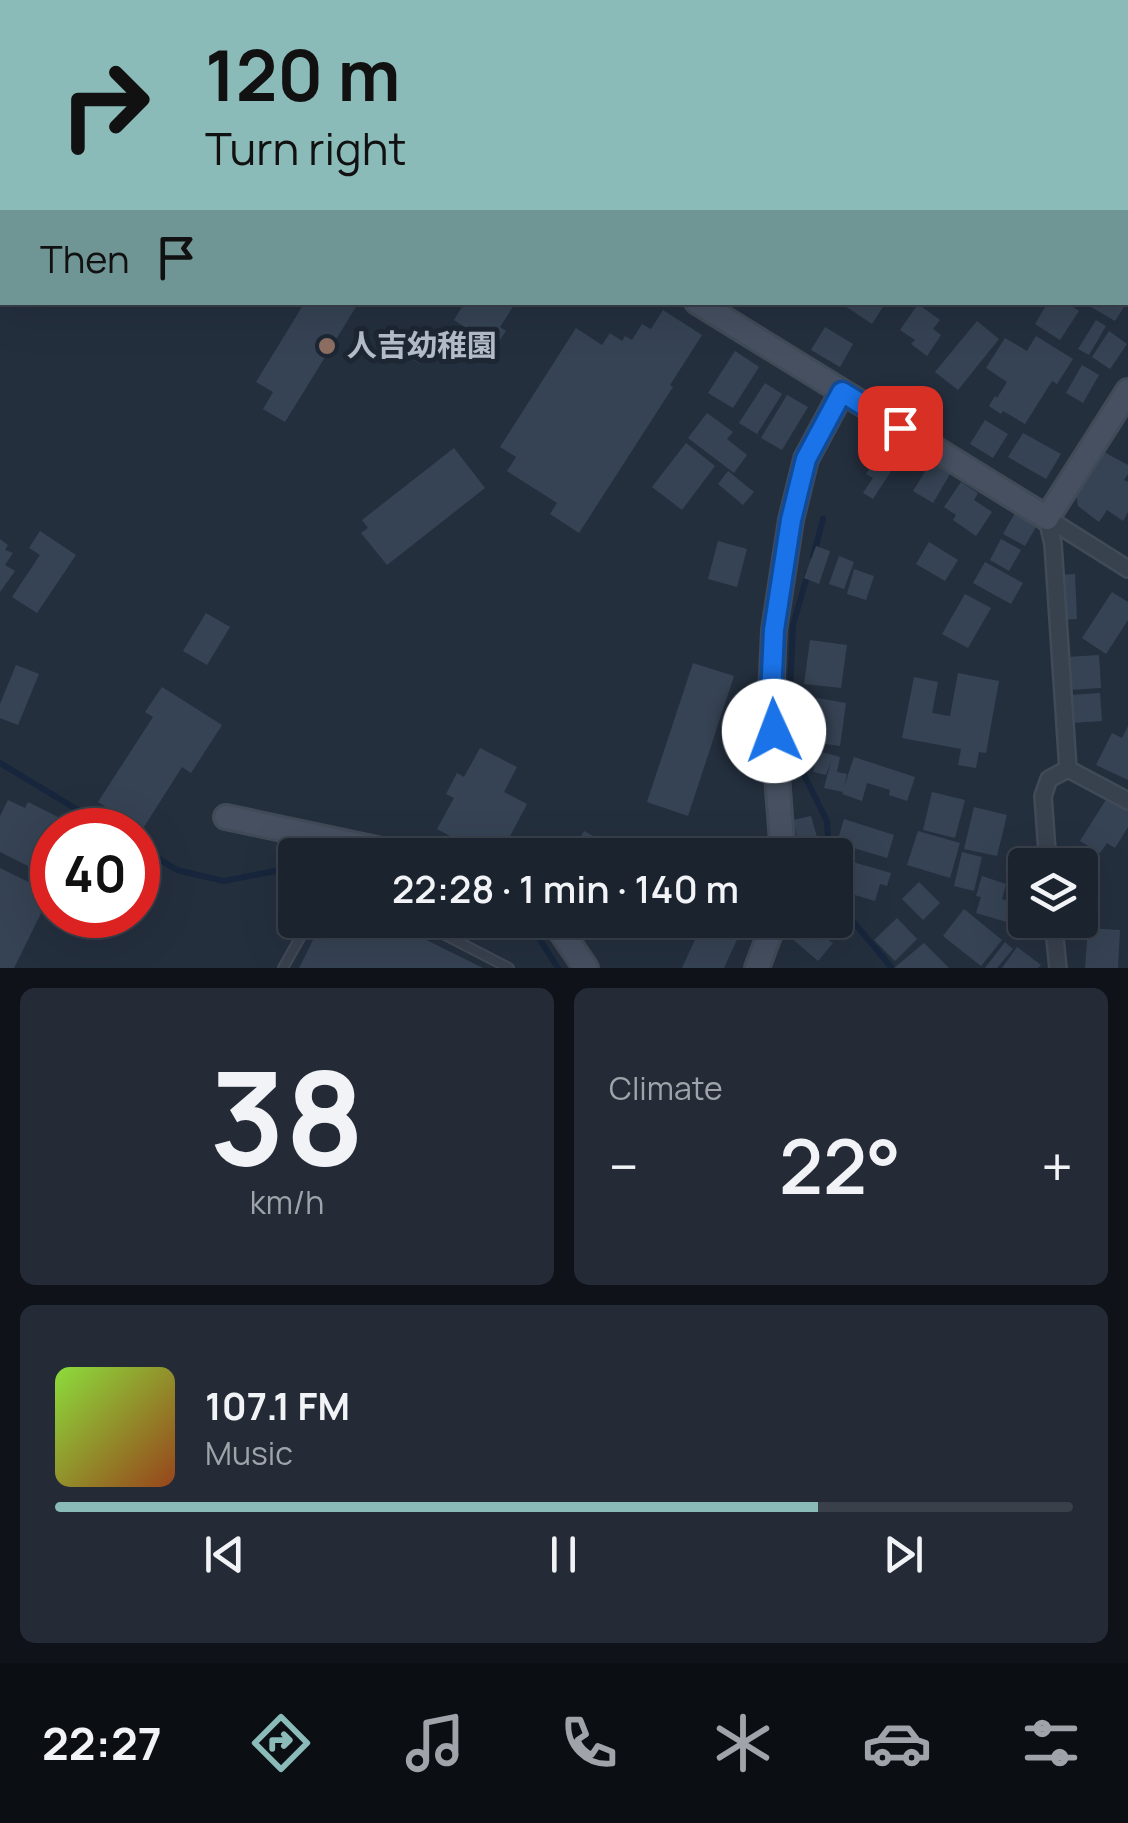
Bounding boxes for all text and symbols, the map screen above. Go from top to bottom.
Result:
text: 120 m [205,26,400,122]
icon: right [40,40,170,170]
text: Turn right [205,117,406,179]
icon: arrive [149,230,204,285]
text: Then [40,232,129,284]
place label: 人吉幼稚園 [347,324,497,365]
marker: 人吉幼稚園 [316,335,338,357]
pin [858,386,943,471]
icon: arrive [873,401,928,456]
position arrow [722,679,826,783]
speed limit sign: 40 [30,808,160,938]
map controls [1008,848,1098,938]
button: layers [1008,848,1098,938]
text: 22:28 · 1 min · 140 m [392,862,739,914]
text: 38 [209,1026,365,1204]
text: Climate [609,1066,723,1110]
text: 22° [779,1114,901,1217]
text: − [609,1128,639,1204]
text: + [1041,1128,1073,1204]
text: km/h [250,1180,324,1224]
text: 107.1 FM [205,1379,350,1431]
text: Music [205,1431,293,1475]
icon: previous [197,1527,252,1582]
icon: pause [536,1527,591,1582]
icon: next [876,1527,931,1582]
icon: directions [246,1708,316,1778]
icon: music [400,1708,470,1778]
icon: phone [554,1708,624,1778]
icon: climate [708,1708,778,1778]
icon: car [862,1708,932,1778]
icon: filters [1016,1708,1086,1778]
text: 22:27 [42,1712,162,1774]

